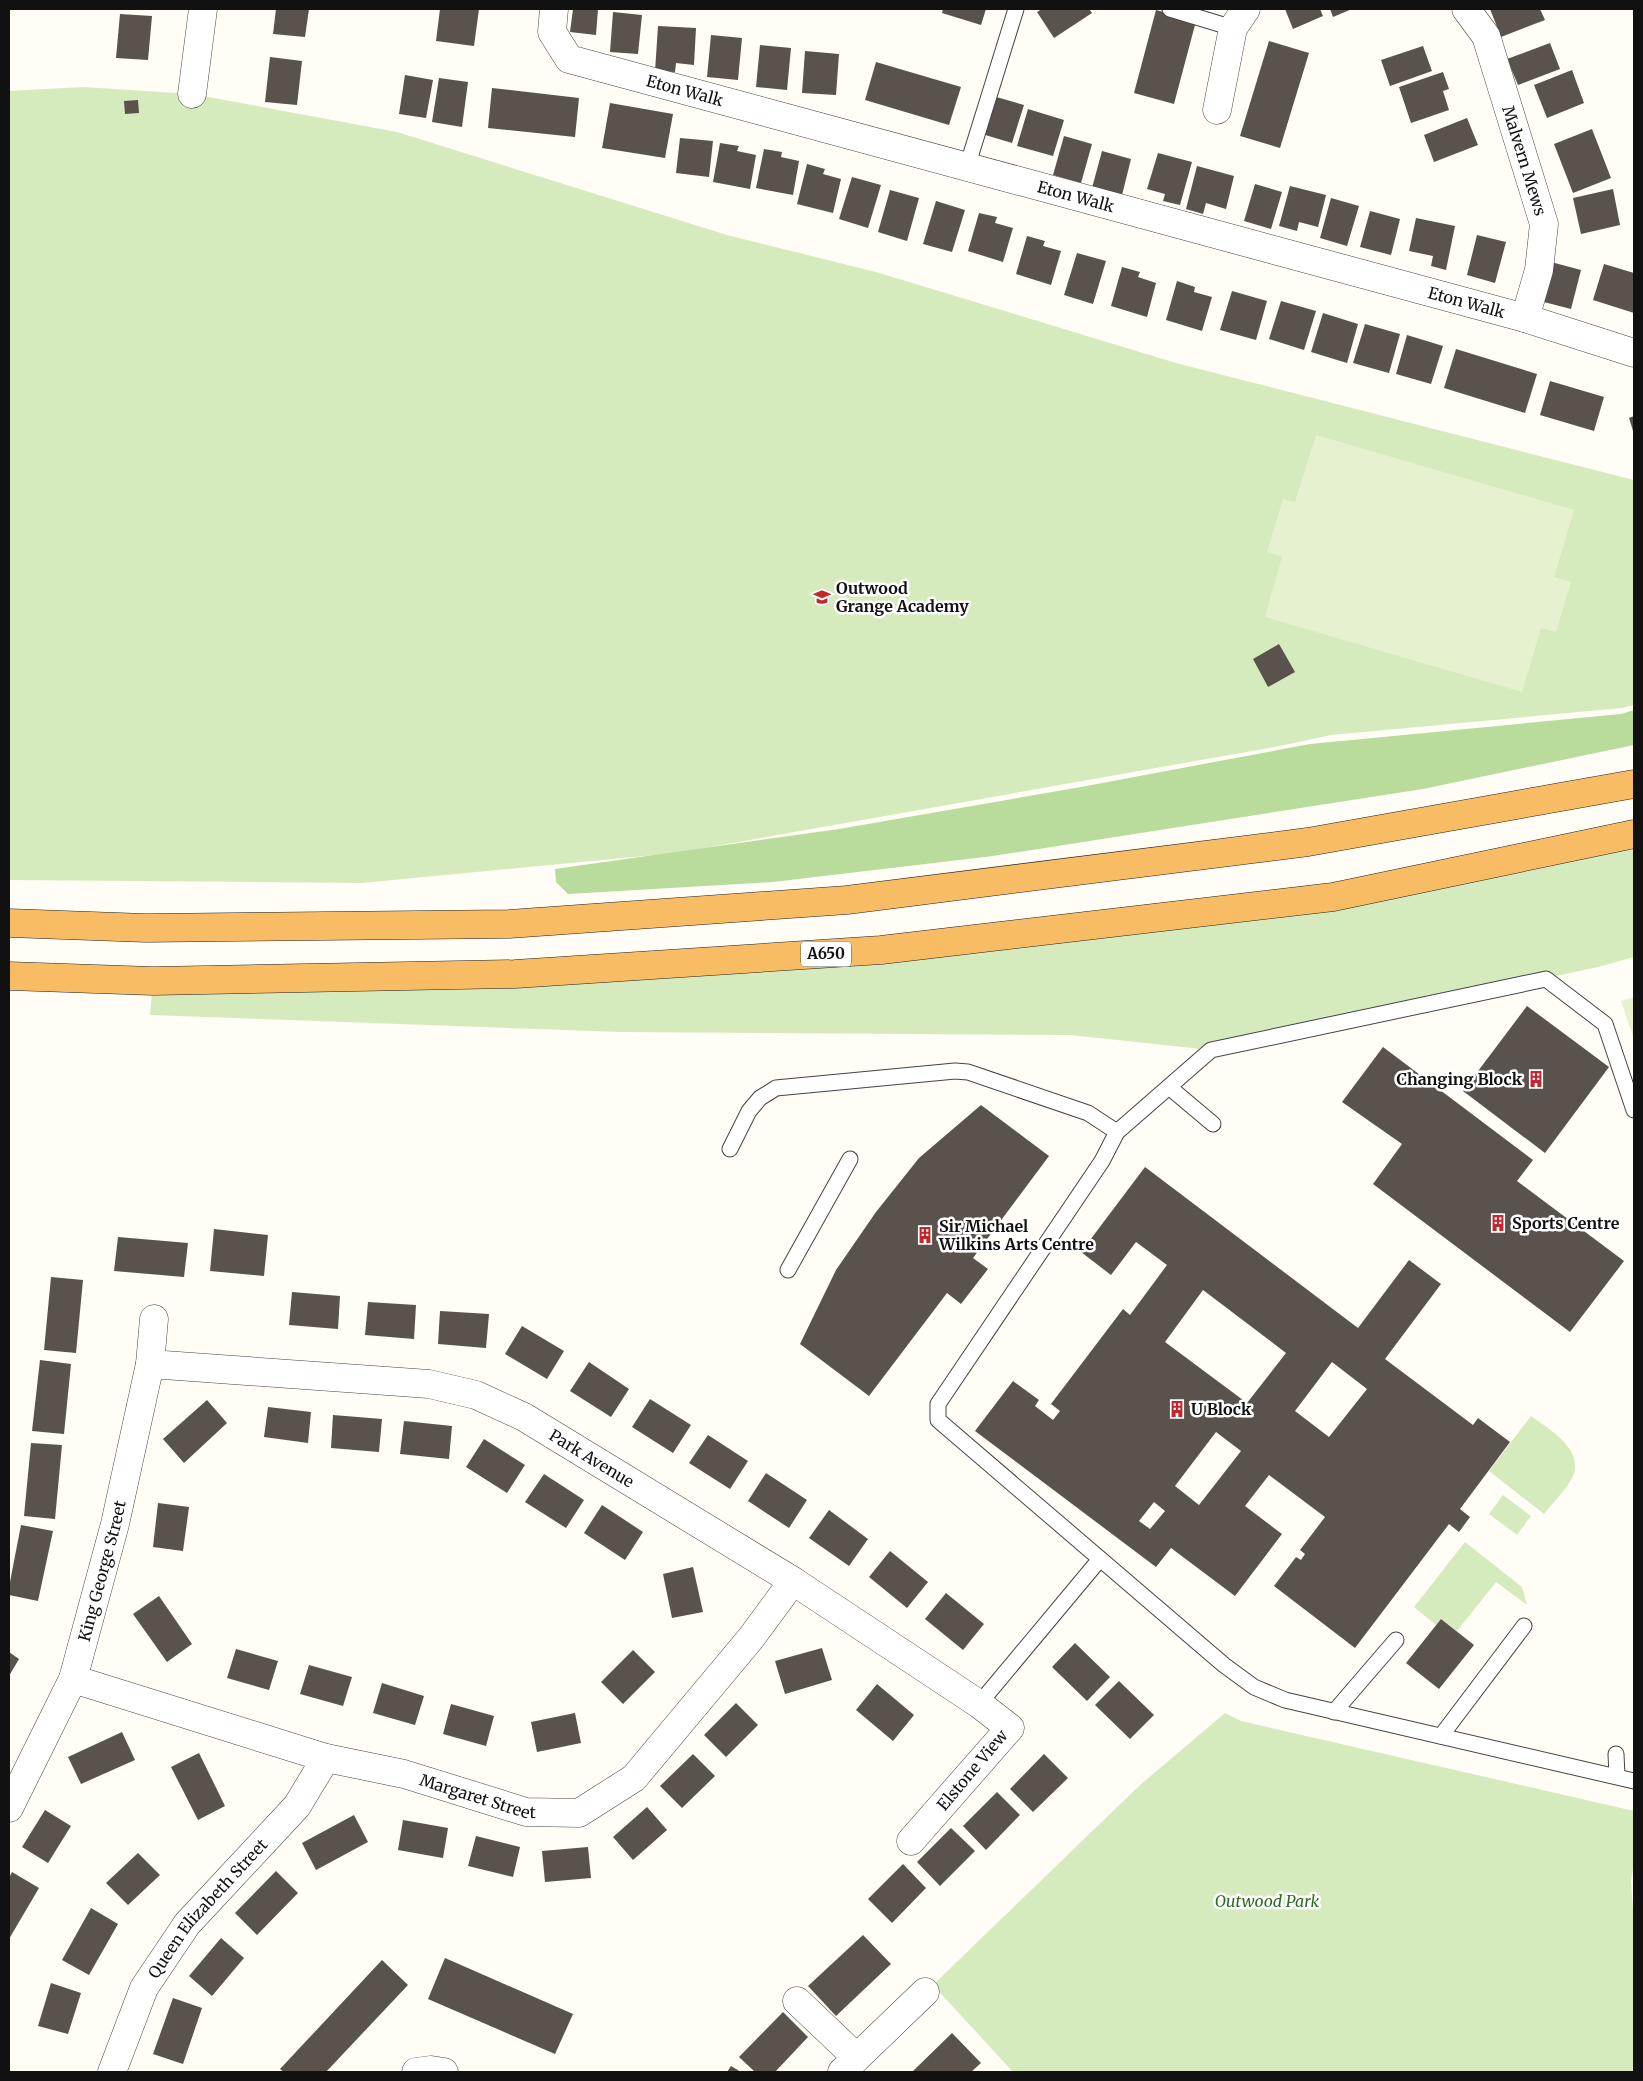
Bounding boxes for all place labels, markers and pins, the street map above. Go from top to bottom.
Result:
place label: Outwood Grange Academy [836,578,969,616]
school or university icon: Outwood Grange Academy [812,587,832,607]
place label: Changing Block [1396,1069,1523,1089]
building icon: Changing Block [1526,1069,1546,1089]
building icon: Sports Centre [1488,1213,1508,1233]
place label: Sports Centre [1512,1213,1620,1233]
place label: Sir Michael Wilkins Arts Centre [938,1216,1094,1254]
building icon: Sir Michael Wilkins Arts Centre [915,1225,935,1245]
building icon: U Block [1167,1399,1187,1419]
place label: U Block [1191,1399,1252,1419]

